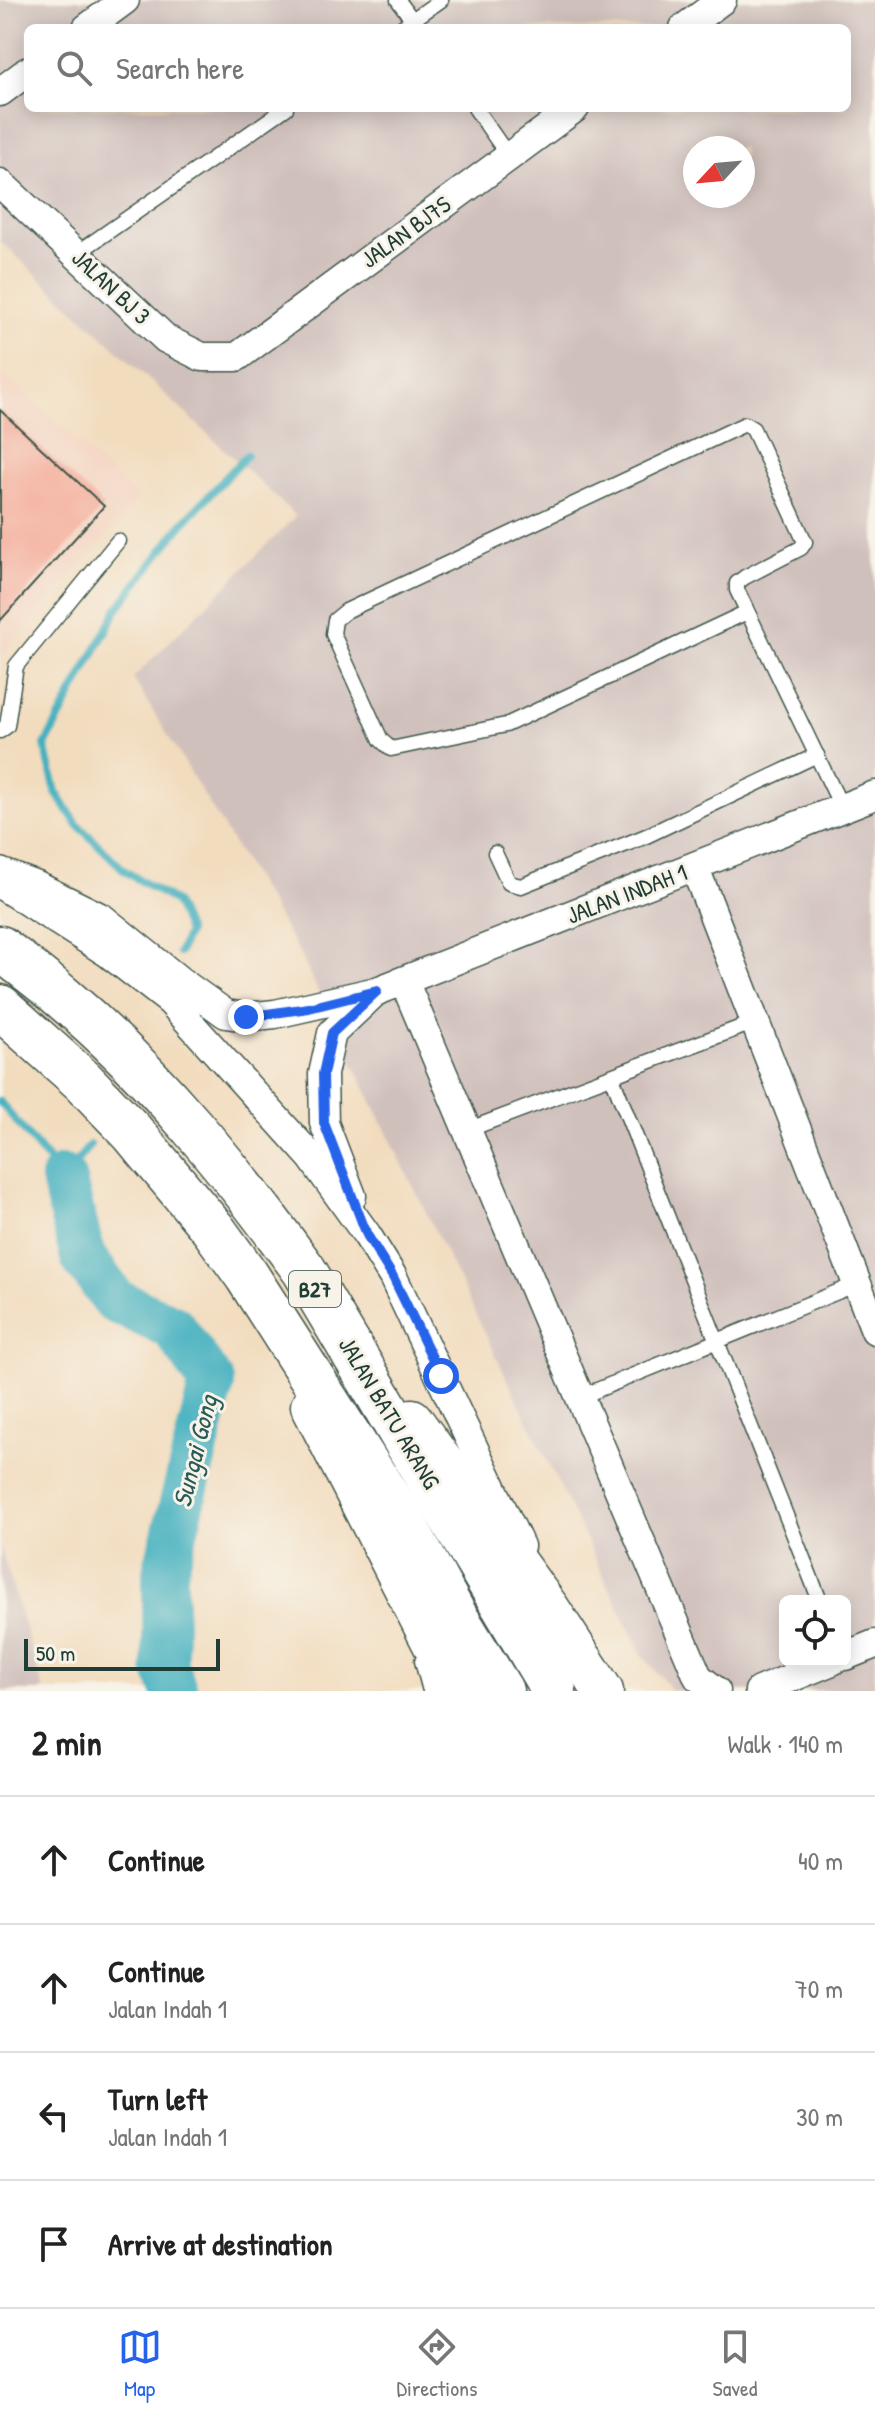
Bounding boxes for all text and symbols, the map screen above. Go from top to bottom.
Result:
search box [24,24,851,112]
icon: search [52,46,96,90]
text: Search here [116,48,244,88]
north arrow [683,136,755,208]
street label: JALAN BJ7S [354,188,457,275]
street label: JALAN BJ 3 [65,242,158,331]
street label: JALAN INDAH 1 [562,855,691,931]
route end [228,999,264,1035]
road number: B27 [289,1271,341,1307]
street label: JALAN BATU ARANG [332,1331,448,1495]
route start [423,1358,459,1394]
water label: Sungai Gong [164,1390,227,1511]
map controls [779,1595,851,1667]
button: locate [779,1595,851,1667]
scale bar [24,1635,220,1671]
text: 50 m [36,1638,75,1668]
text: 2 min [32,1720,102,1766]
text: Walk · 140 m [727,1726,843,1761]
icon: ahead [32,1838,76,1882]
text: Continue [108,1840,205,1880]
text: 40 m [798,1843,843,1878]
text: Continue [108,1951,205,1991]
icon: ahead [32,1966,76,2010]
text: 70 m [795,1971,843,2006]
text: Jalan Indah 1 [108,1991,227,2026]
text: Turn left [108,2079,207,2119]
icon: left [32,2094,76,2138]
text: 30 m [796,2099,843,2134]
text: Jalan Indah 1 [108,2119,227,2154]
icon: arrive [32,2222,76,2266]
text: Arrive at destination [108,2224,333,2264]
tab: Map [118,2325,162,2403]
tab: Directions [397,2325,478,2403]
tab: Saved [713,2325,757,2403]

